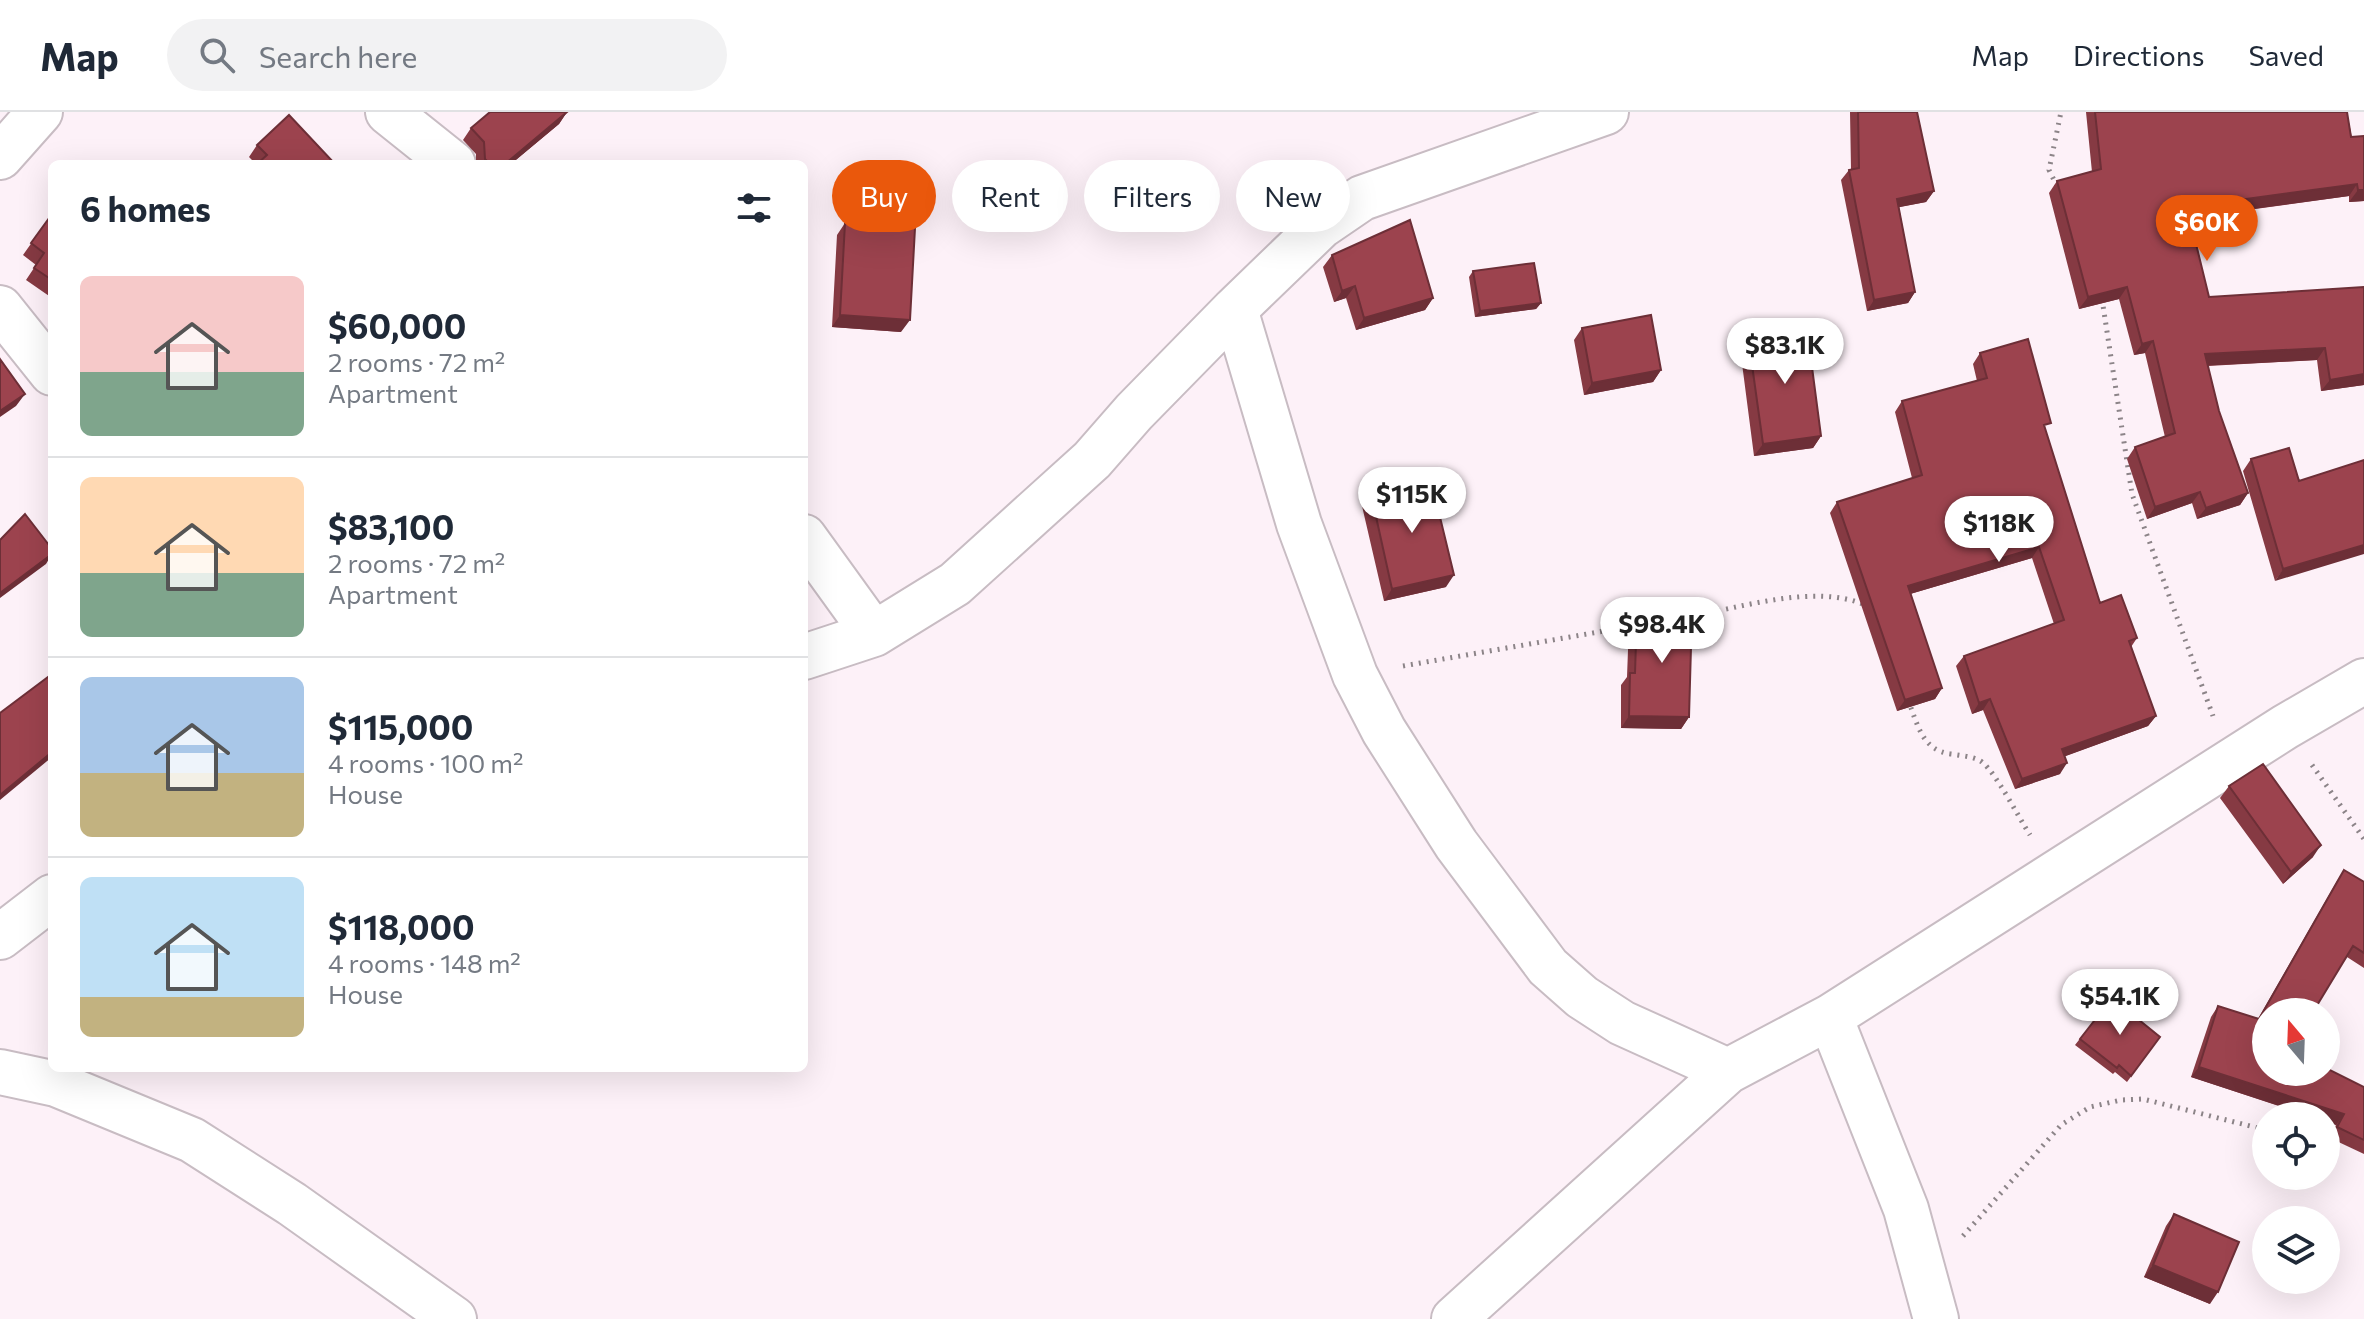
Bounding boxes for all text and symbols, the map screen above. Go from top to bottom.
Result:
search box [167,19,727,91]
text: Map [40,32,119,79]
icon: search [195,33,239,77]
text: Search here [259,37,417,74]
text: Map [1971,38,2029,72]
text: Directions [2073,38,2204,72]
text: Saved [2248,38,2324,72]
chip: Buy [832,160,936,232]
chip: Rent [952,160,1068,232]
chip: Filters [1084,160,1220,232]
chip: New [1236,160,1350,232]
icon: filters [732,186,776,230]
text: 6 homes [80,187,211,229]
pin: $60K [2160,195,2254,263]
text: $60K [2174,205,2240,236]
text: $60,000 [328,304,466,346]
icon: home [144,308,240,404]
pin: $83.1K [1720,318,1850,386]
text: $83.1K [1745,328,1825,359]
text: 2 rooms · 72 m² [328,346,505,377]
text: Apartment [328,377,458,408]
pin: $115K [1356,467,1468,535]
text: $115K [1376,477,1448,508]
pin: $118K [1943,496,2055,564]
text: $83,100 [328,505,454,547]
text: $118K [1963,506,2035,537]
icon: home [144,509,240,605]
text: 2 rooms · 72 m² [328,547,505,578]
text: Apartment [328,578,458,609]
pin: $98.4K [1597,597,1727,665]
text: $98.4K [1618,607,1706,638]
text: $115,000 [328,705,473,747]
icon: home [144,709,240,805]
text: 4 rooms · 100 m² [328,747,523,778]
text: House [328,778,403,809]
text: $118,000 [328,905,475,947]
icon: home [144,909,240,1005]
text: 4 rooms · 148 m² [328,947,521,978]
pin: $54.1K [2055,969,2185,1037]
text: House [328,978,403,1009]
text: $54.1K [2080,979,2160,1010]
north arrow [2252,998,2340,1086]
map controls [2252,998,2340,1294]
button: locate [2252,1102,2340,1190]
button: layers [2252,1206,2340,1294]

